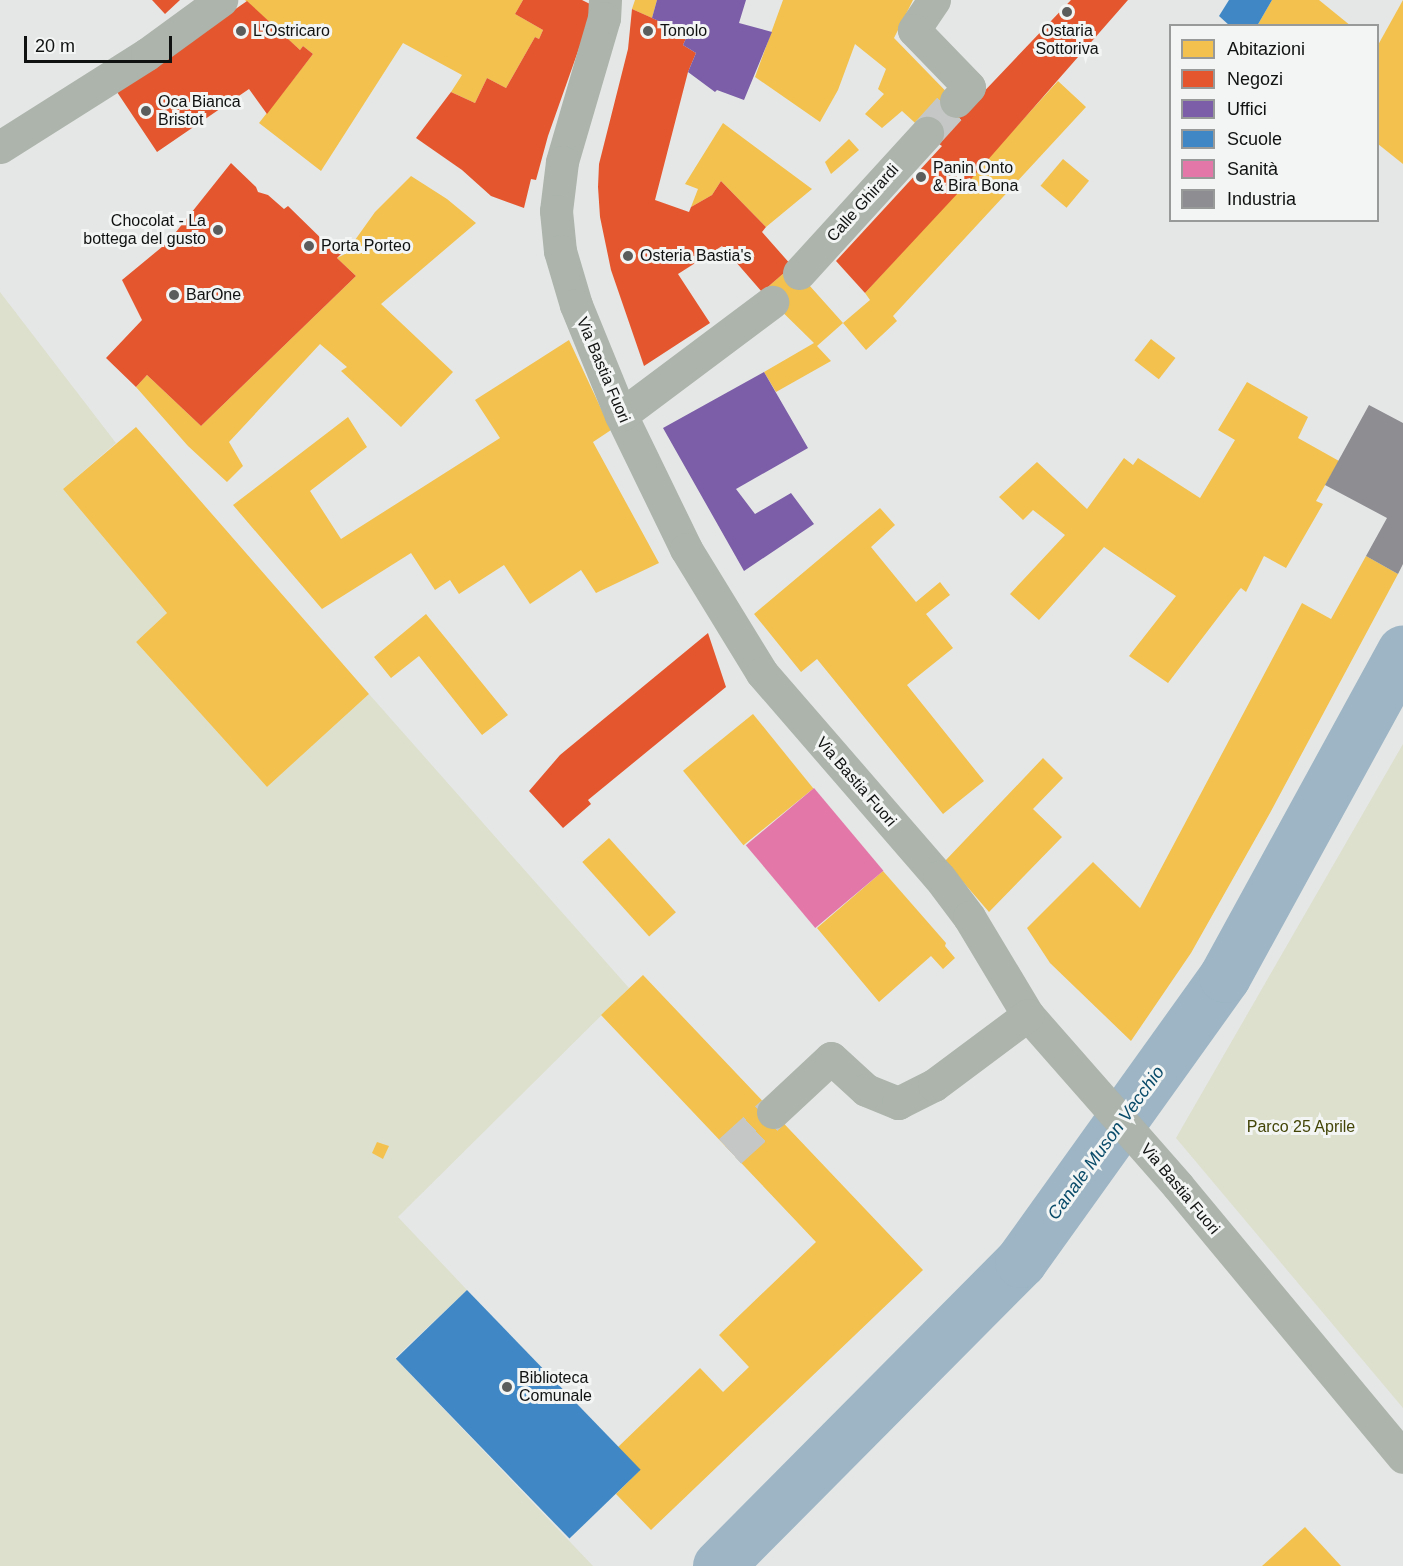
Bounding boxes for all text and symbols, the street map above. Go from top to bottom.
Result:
marker: Ostaria Sottoriva [1060,5,1074,19]
place label: L'Ostricaro [253,21,330,41]
place label: Tonolo [660,21,707,41]
place label: Ostaria Sottoriva [1035,21,1099,59]
scale bar [27,24,176,62]
marker: L'Ostricaro [234,24,248,38]
marker: Tonolo [641,24,655,38]
legend [1169,24,1379,222]
text: 20 m [35,36,75,56]
text: Abitazioni [1227,39,1305,59]
text: Negozi [1227,69,1283,89]
place label: Oca Bianca Bristot [158,92,241,130]
text: Uffici [1227,99,1267,119]
marker: Oca Bianca Bristot [139,104,153,118]
text: Scuole [1227,129,1282,149]
place label: Panin Onto & Bira Bona [933,158,1018,196]
text: Sanità [1227,159,1278,179]
street label: Calle Ghirardi [823,160,903,246]
marker: Panin Onto & Bira Bona [914,170,928,184]
text: Industria [1227,189,1296,209]
place label: Chocolat - La bottega del gusto [83,211,206,249]
marker: Chocolat - La bottega del gusto [211,223,225,237]
place label: Porta Porteo [321,236,411,256]
marker: Porta Porteo [302,239,316,253]
place label: Osteria Bastia's [640,246,752,266]
marker: Osteria Bastia's [621,249,635,263]
place label: BarOne [186,285,241,305]
marker: BarOne [167,288,181,302]
street label: Via Bastia Fuori [572,314,634,426]
street label: Via Bastia Fuori [812,733,900,831]
water label: Canale Muson Vecchio [1043,1062,1169,1224]
park label: Parco 25 Aprile [1246,1117,1356,1137]
street label: Via Bastia Fuori [1136,1140,1224,1238]
place label: Biblioteca Comunale [519,1368,592,1406]
marker: Biblioteca Comunale [500,1380,514,1394]

